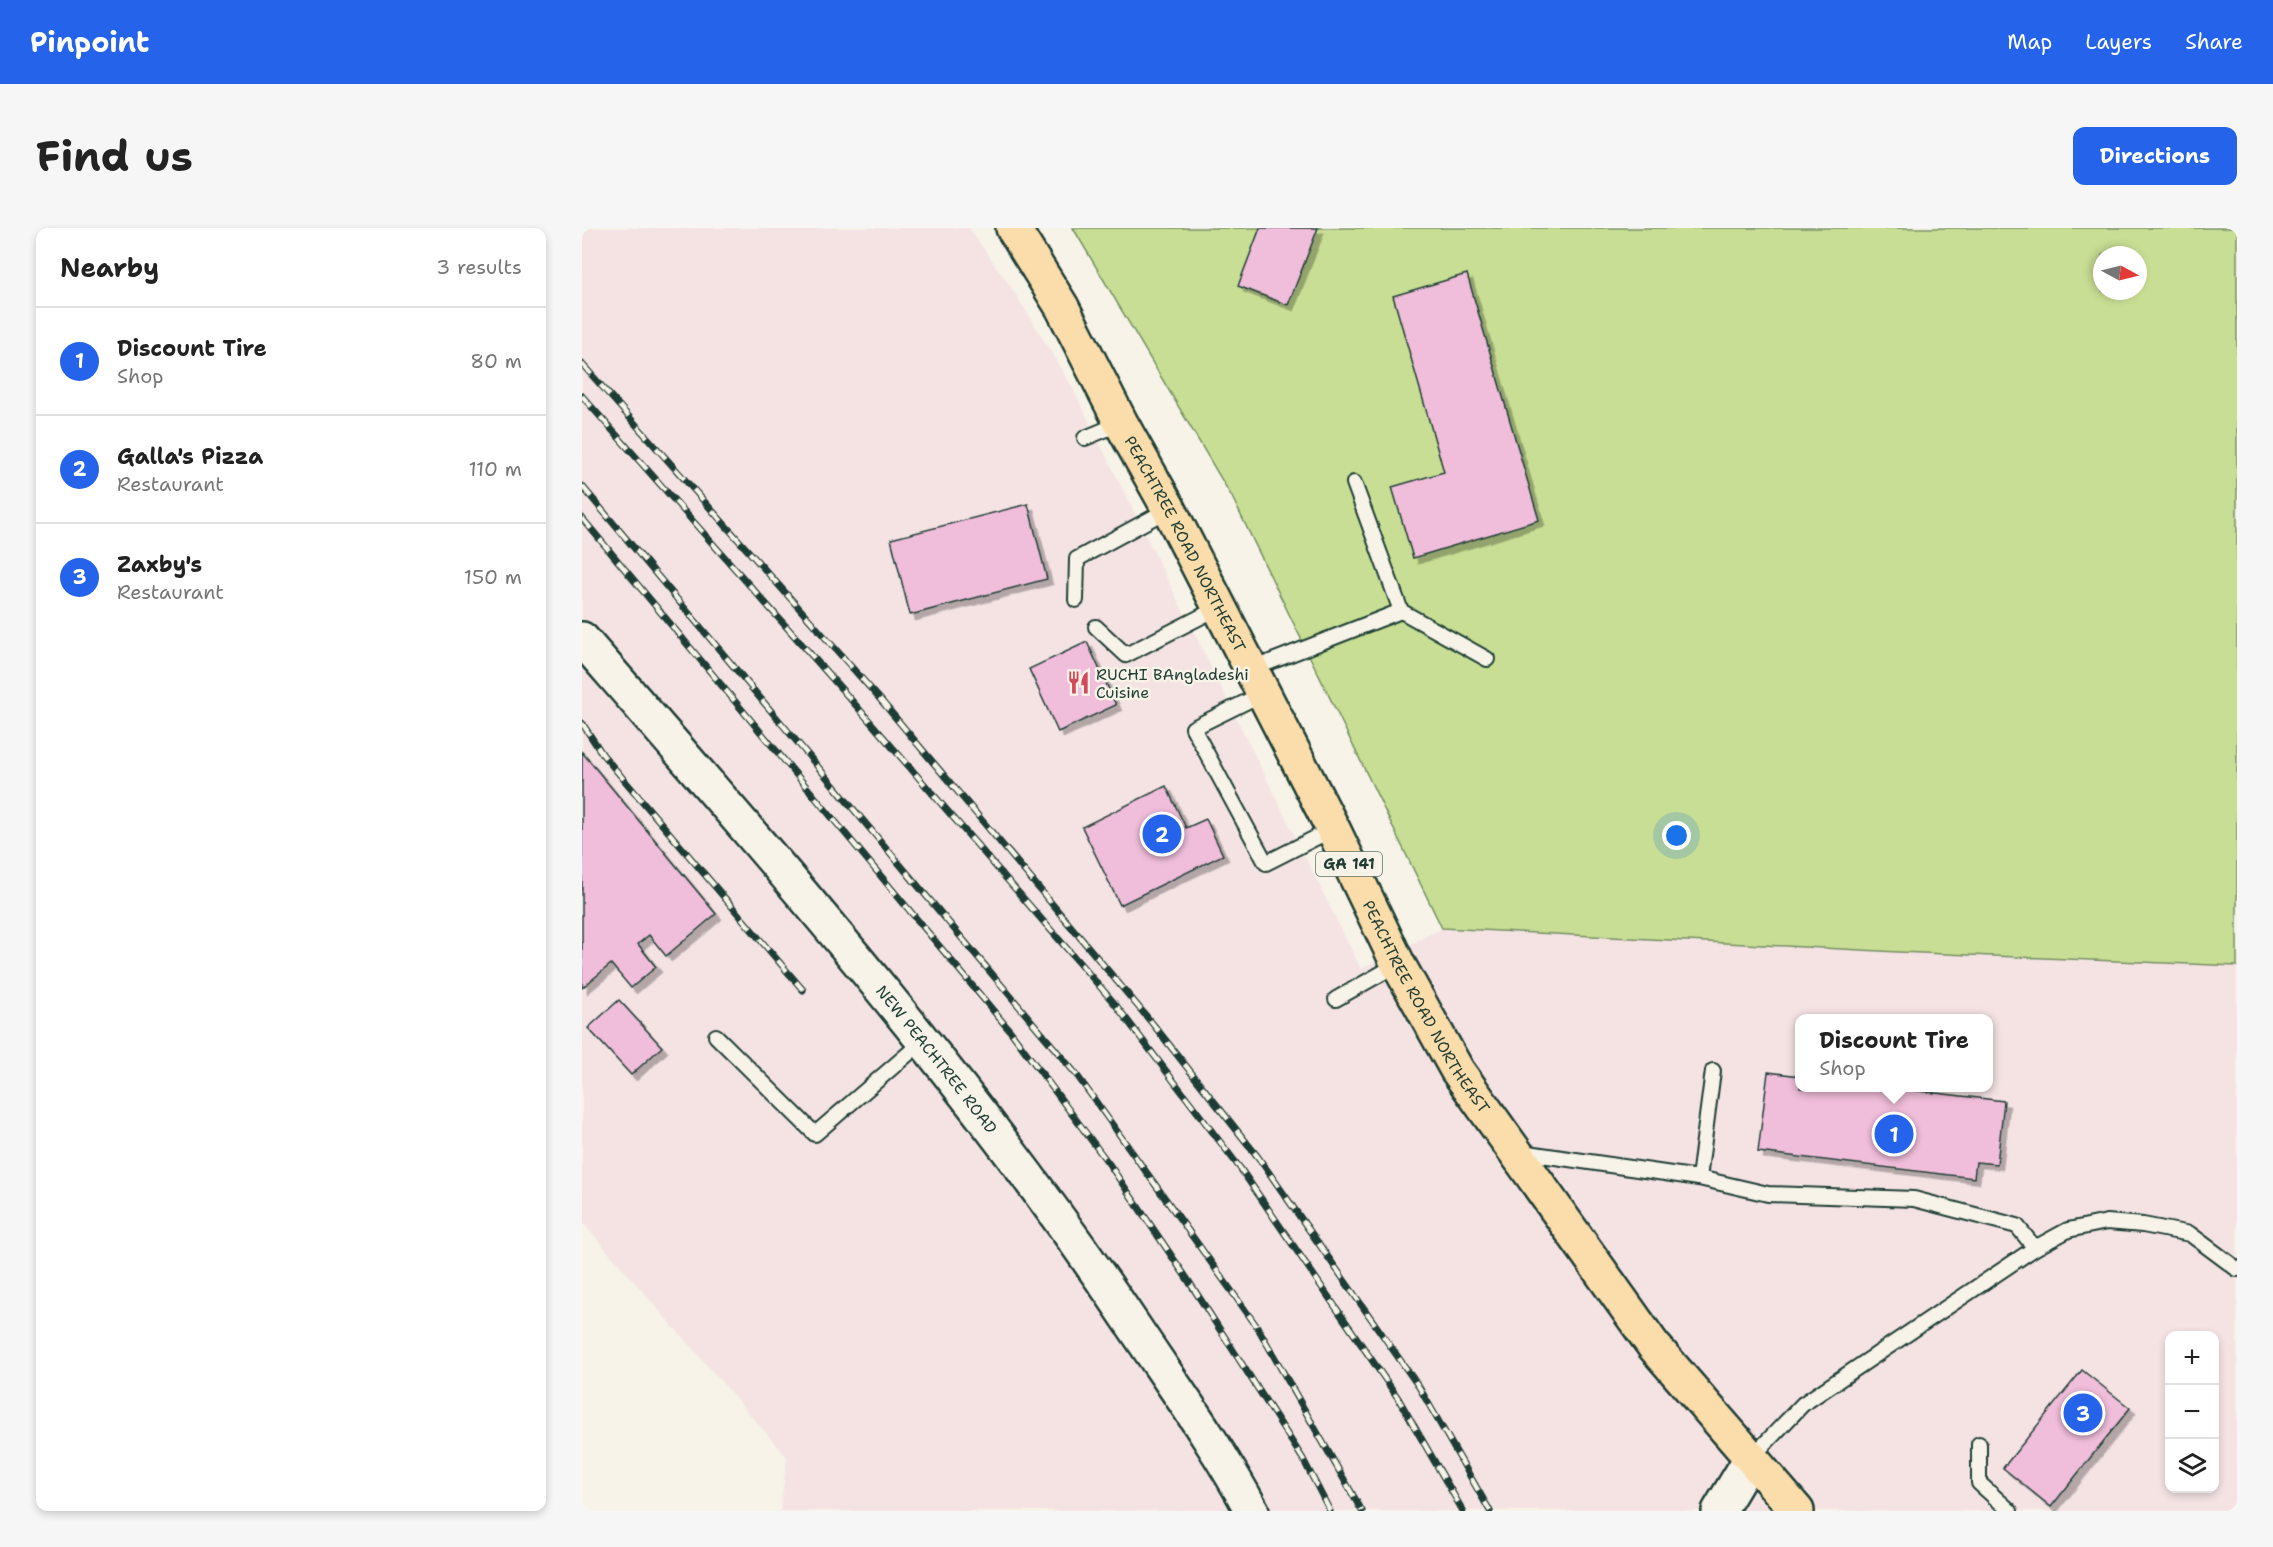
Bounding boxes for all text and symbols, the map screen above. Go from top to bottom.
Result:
text: Pinpoint [30,23,149,61]
text: Map [2007,28,2052,56]
text: Layers [2085,28,2152,56]
text: Share [2185,28,2243,56]
button: Directions [2073,127,2237,185]
text: Find us [36,128,193,184]
north arrow [2093,246,2147,300]
text: Nearby [60,250,159,285]
text: 3 results [436,254,522,280]
text: Discount Tire [117,334,267,363]
text: 1 [75,348,84,374]
text: 80 m [470,348,522,374]
text: Shop [117,363,164,389]
street label: PEACHTREE ROAD NORTHEAST [1119,432,1251,656]
text: Galla's Pizza [117,442,263,471]
text: 2 [73,456,87,482]
text: 110 m [468,456,522,482]
text: Restaurant [117,471,224,497]
text: Zaxby's [117,550,202,579]
text: 3 [73,564,87,590]
text: 150 m [464,564,522,590]
text: Restaurant [117,579,224,605]
place label: RUCHI BAngladeshi Cuisine [1096,664,1249,703]
restaurant icon: RUCHI BAngladeshi Cuisine [1065,670,1091,696]
pin: 2 [1142,812,1182,856]
your location [1662,821,1691,850]
road number: GA 141 [1316,852,1382,876]
street label: PEACHTREE ROAD NORTHEAST [1358,897,1494,1118]
street label: NEW PEACHTREE ROAD [871,981,1002,1138]
popup [1795,1014,1993,1092]
text: Discount Tire [1819,1026,1969,1055]
text: Shop [1819,1055,1866,1081]
pin: 1 [1874,1112,1914,1156]
map controls [2165,1331,2219,1493]
button: + [2165,1331,2219,1385]
button: − [2165,1385,2219,1439]
pin: 3 [2064,1390,2102,1436]
button: layers [2165,1439,2219,1493]

